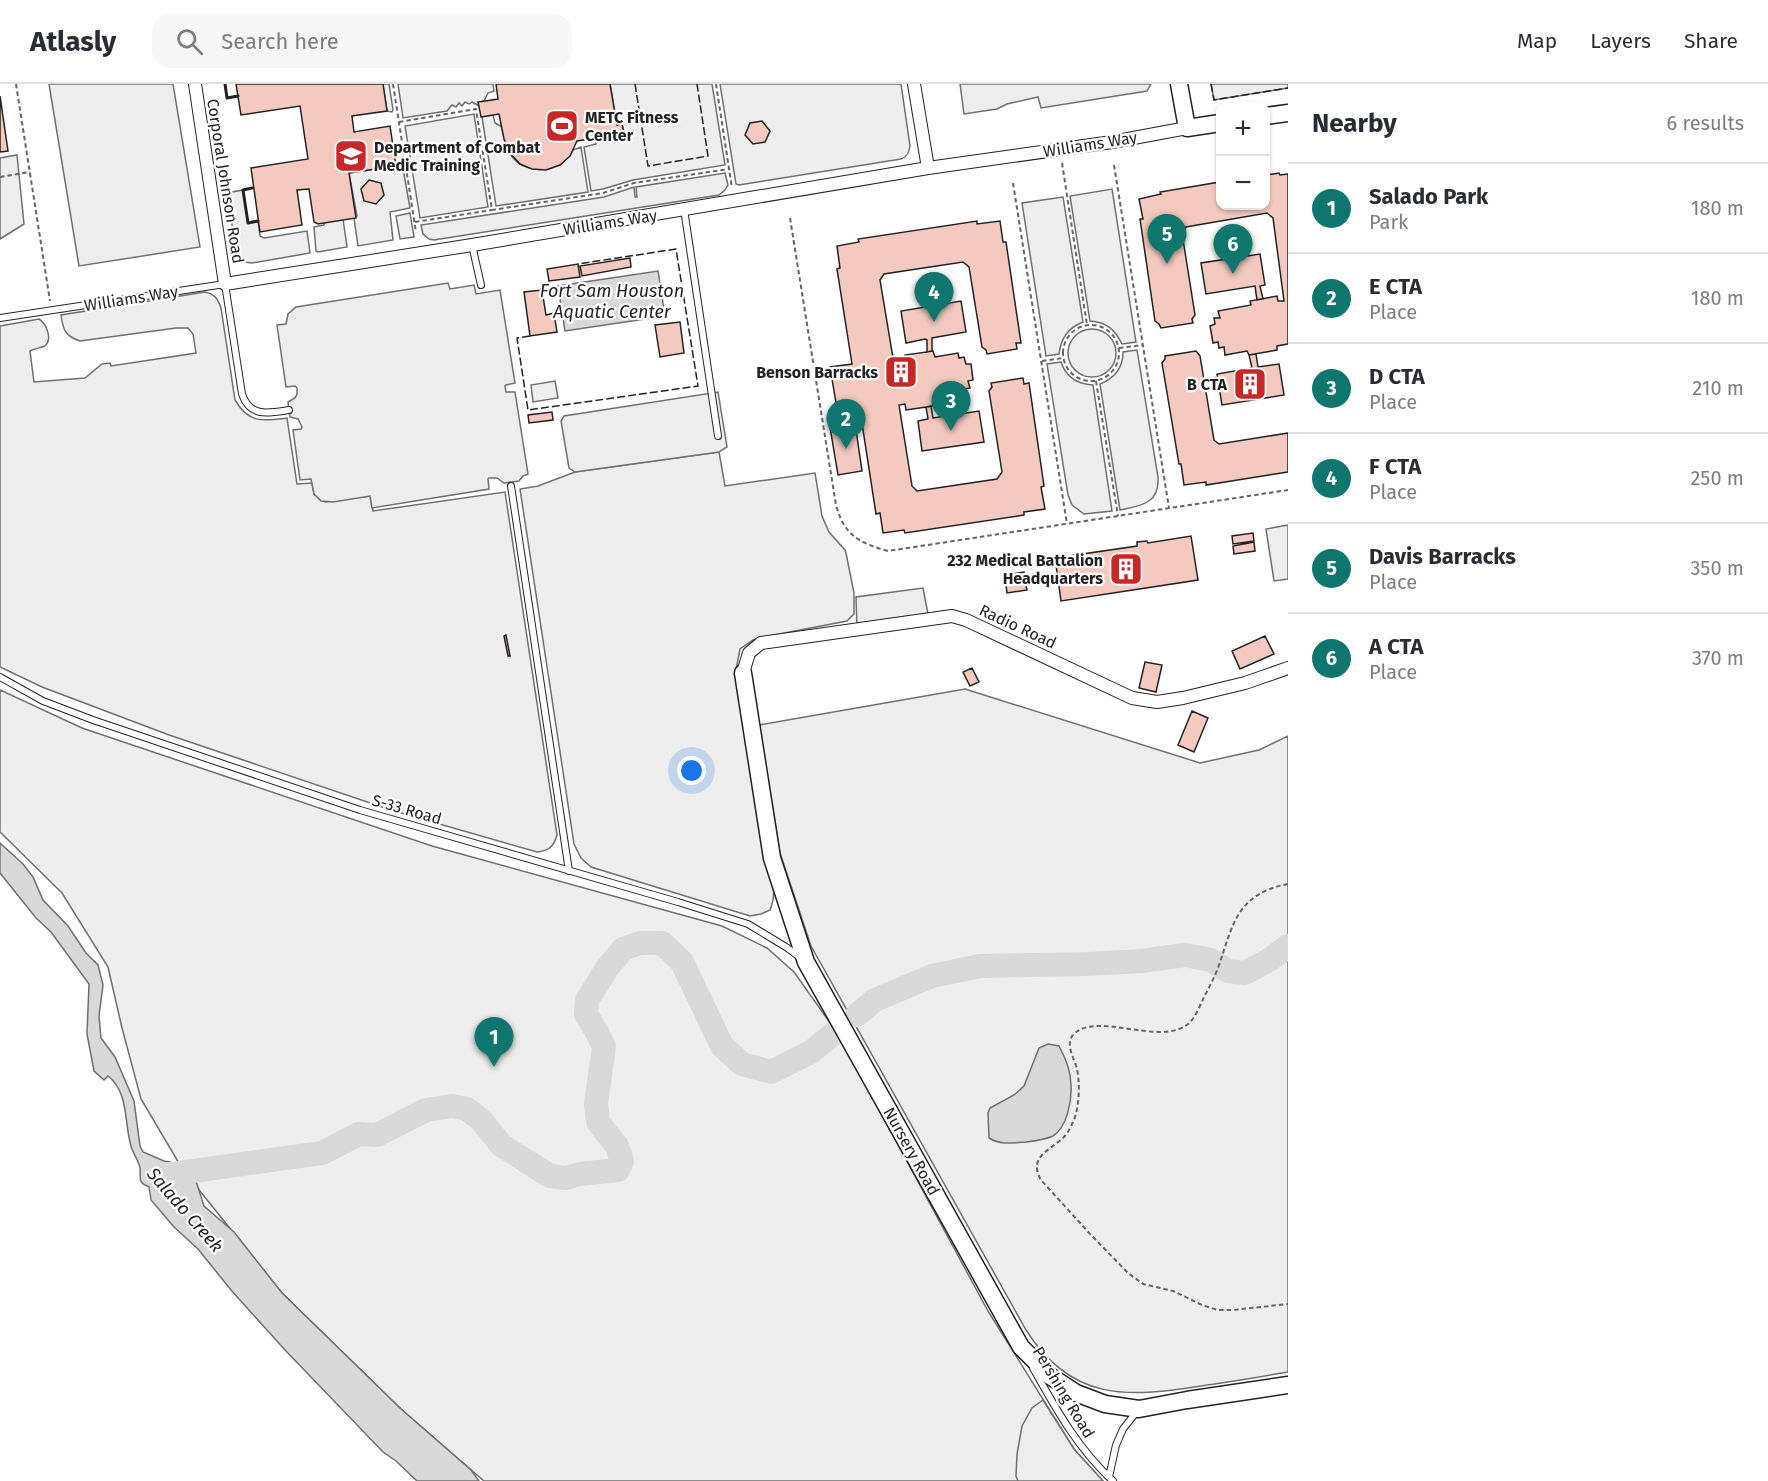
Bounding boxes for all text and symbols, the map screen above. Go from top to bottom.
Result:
search box [152,14,572,68]
text: Atlasly [30,25,116,58]
icon: search [173,25,206,58]
text: Search here [221,28,339,55]
text: Map [1517,28,1557,54]
text: Layers [1590,28,1651,54]
text: Share [1684,28,1738,54]
street label: Corporal Johnson Road [203,97,248,265]
map controls [1216,102,1270,210]
button: + [1216,102,1270,156]
sports icon: METC Fitness Center [544,108,580,144]
place label: METC Fitness Center [585,108,679,145]
text: Nearby [1312,108,1397,139]
text: 6 results [1667,111,1744,135]
street label: Williams Way [1042,128,1139,161]
school or university icon: Department of Combat Medic Training [333,138,369,174]
place label: Department of Combat Medic Training [374,138,541,175]
button: − [1216,156,1270,210]
text: Salado Park [1369,183,1488,210]
text: 1 [1327,196,1336,220]
text: 180 m [1691,196,1744,220]
street label: Williams Way [562,206,659,239]
text: Park [1369,210,1408,234]
pin: 5 [1148,214,1186,264]
pin: 6 [1214,224,1252,274]
pin: 4 [914,272,954,322]
text: E CTA [1369,273,1422,300]
water label: Fort Sam Houston Aquatic Center [540,280,684,323]
street label: Williams Way [83,282,180,315]
text: 2 [1326,286,1337,310]
text: 180 m [1691,286,1744,310]
text: Place [1369,300,1417,324]
building icon: Benson Barracks [883,354,919,390]
place label: Benson Barracks [756,363,878,382]
text: D CTA [1369,363,1425,390]
building icon: B CTA [1232,366,1268,402]
place label: B CTA [1187,375,1228,394]
text: 3 [1326,376,1337,400]
text: 210 m [1692,376,1744,400]
pin: 3 [932,382,970,431]
text: Place [1369,390,1417,414]
pin: 2 [826,400,866,449]
text: F CTA [1369,453,1421,480]
text: 4 [1326,466,1337,490]
text: 250 m [1690,466,1744,490]
text: Place [1369,480,1417,504]
text: Davis Barracks [1369,543,1516,570]
place label: 232 Medical Battalion Headquarters [947,551,1103,588]
building icon: 232 Medical Battalion Headquarters [1108,551,1144,587]
text: 5 [1326,556,1337,580]
text: 350 m [1690,556,1744,580]
text: Place [1369,570,1417,594]
street label: Radio Road [976,600,1059,653]
text: A CTA [1369,633,1423,660]
text: 6 [1326,646,1337,670]
text: 370 m [1692,646,1744,670]
text: Place [1369,660,1417,684]
your location [677,756,706,785]
street label: S-33 Road [370,791,444,828]
pin: 1 [474,1018,514,1067]
street label: Nursery Road [880,1104,944,1199]
water label: Salado Creek [142,1162,228,1257]
street label: Pershing Road [1029,1343,1098,1442]

